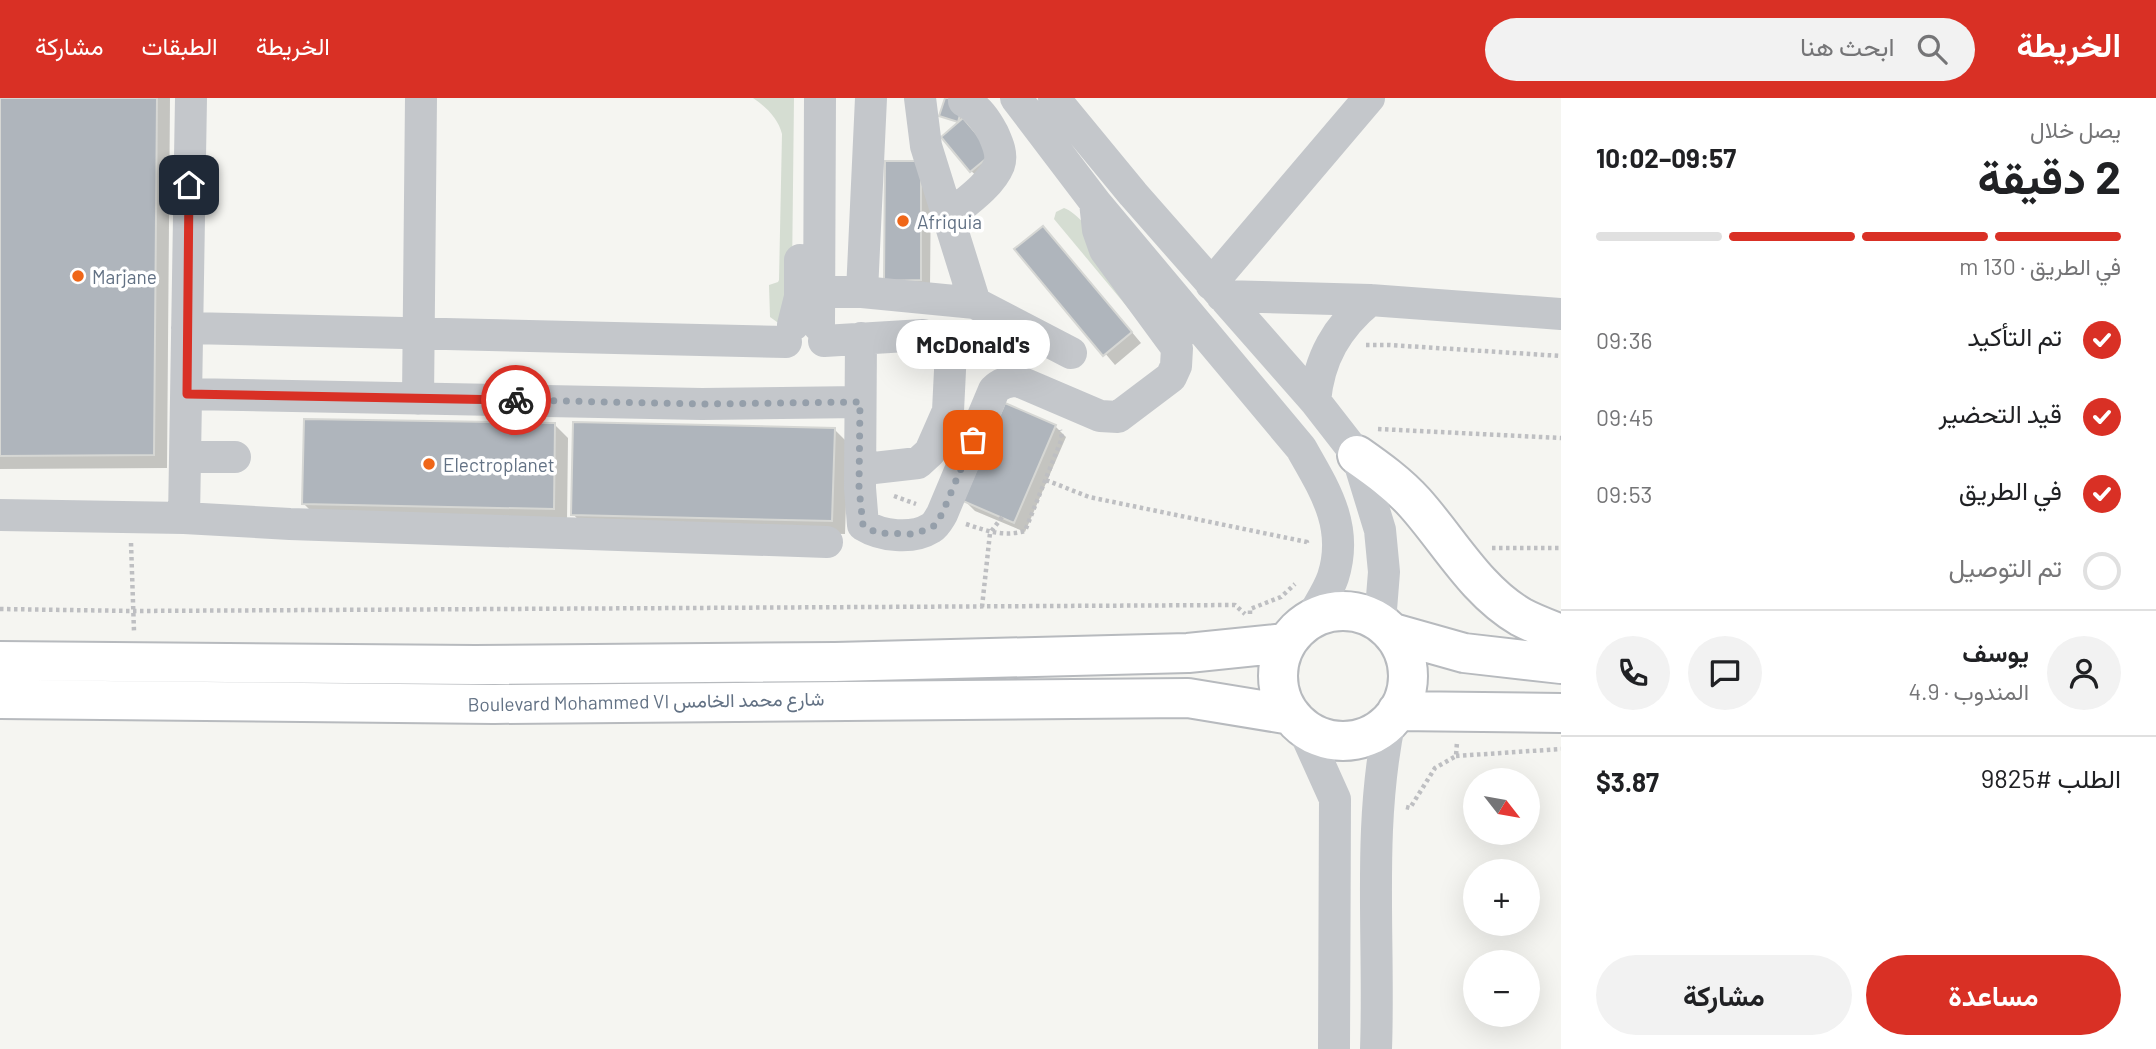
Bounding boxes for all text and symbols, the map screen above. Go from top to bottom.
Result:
search box [1485,18,1975,81]
text: الخريطة [2017,24,2121,64]
text: ابحث هنا [1800,30,1895,61]
icon: search [1913,30,1951,68]
text: مشاركة [35,31,103,60]
text: الطبقات [141,31,218,60]
text: الخريطة [256,31,330,60]
text: يصل خلال [2030,115,2121,143]
text: 09:57–10:02 [1596,142,1736,173]
text: 2 دقيقة [1978,148,2121,203]
pin [159,155,219,215]
icon: home [170,166,208,204]
place label: Afriquia [917,210,982,233]
marker: Afriquia [895,213,911,229]
text: في الطريق · 130 m [1959,252,2121,280]
place label: Marjane [92,265,157,288]
marker: Marjane [70,268,86,284]
text: تم التأكيد [1967,320,2062,351]
callout: McDonald's [896,321,1050,370]
icon: check [2083,321,2121,359]
text: 09:36 [1596,326,1652,354]
text: McDonald's [916,330,1030,358]
courier [481,365,551,435]
icon: bike [497,381,535,419]
text: قيد التحضير [1938,397,2062,428]
icon: check [2083,398,2121,436]
text: 09:45 [1596,403,1653,431]
pin [943,410,1003,470]
icon: bag [954,421,992,459]
place label: Electroplanet [443,453,555,476]
marker: Electroplanet [421,456,437,472]
text: في الطريق [1959,474,2062,505]
icon: check [2083,475,2121,513]
text: 09:53 [1596,480,1652,508]
text: تم التوصيل [1948,551,2062,582]
button: phone [1596,636,1670,710]
button: chat [1688,636,1762,710]
text: يوسف [1962,636,2029,667]
button: person [2047,636,2121,710]
text: المندوب · 4.9 [1908,677,2029,705]
street label: Boulevard Mohammed VI شارع محمد الخامس [467,686,825,718]
text: الطلب #9825 [1981,762,2121,793]
text: $3.87 [1596,766,1659,797]
north arrow [1463,768,1540,845]
map controls [1463,768,1540,1027]
button: + [1463,859,1540,936]
button: − [1463,950,1540,1027]
button: مشاركة [1596,955,1852,1035]
button: مساعدة [1866,955,2121,1035]

